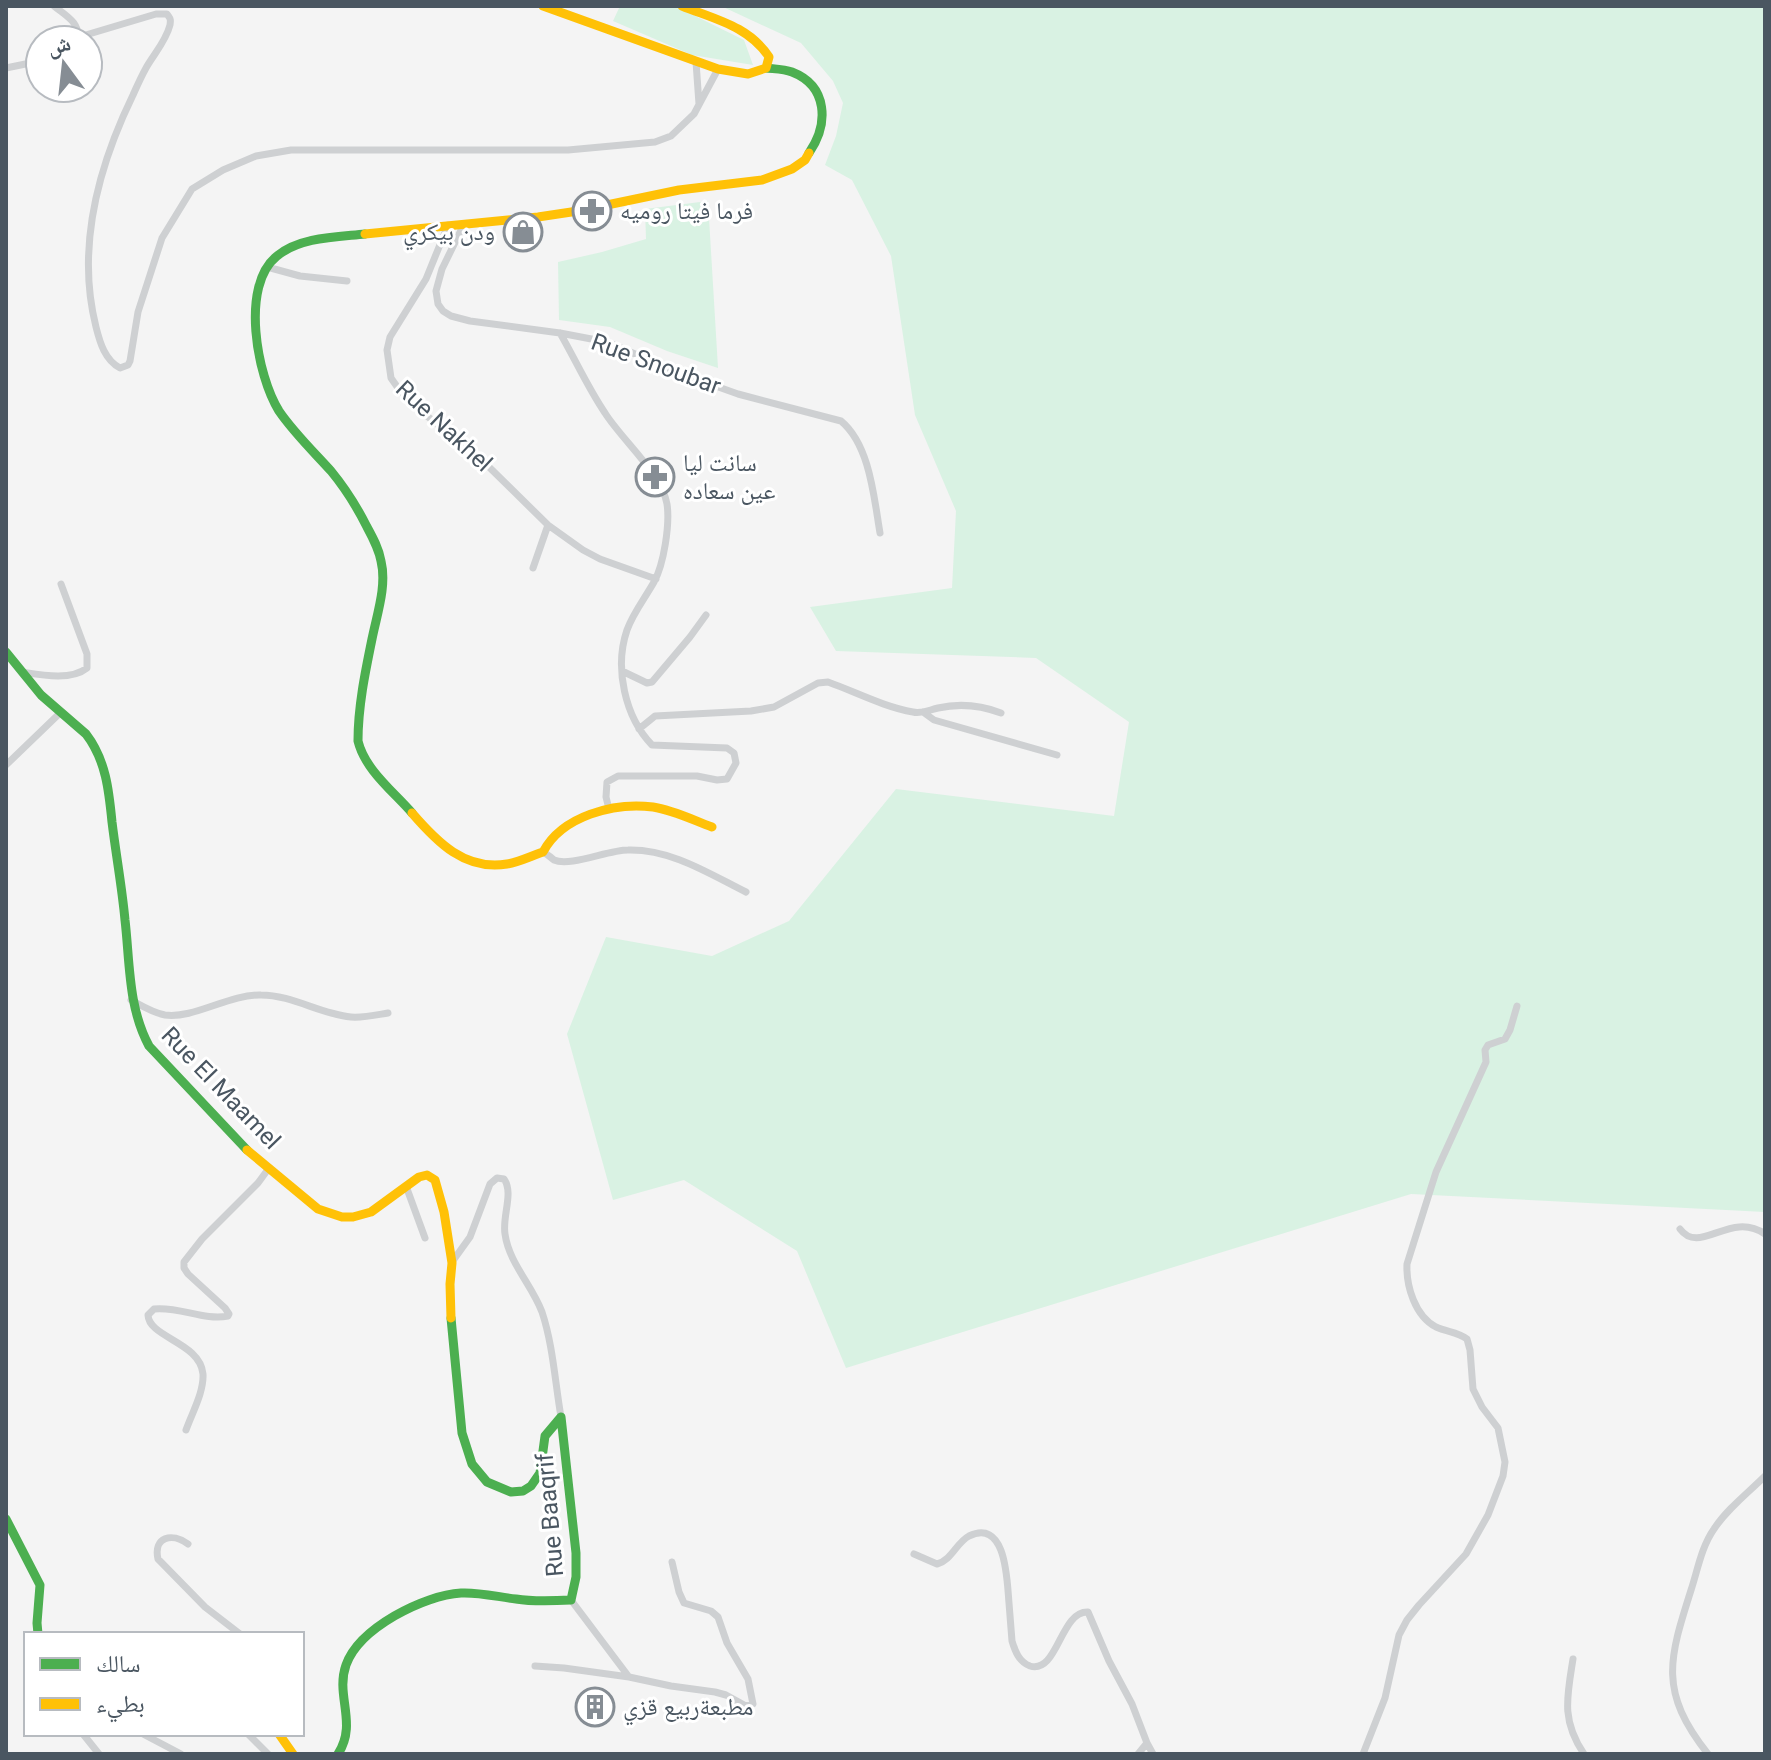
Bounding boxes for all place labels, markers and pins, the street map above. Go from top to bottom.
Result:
pharmacy icon: فرما فيتا روميه [571,190,613,232]
place label: فرما فيتا روميه [620,197,753,225]
shop icon: ودن بيكري [502,211,544,253]
place label: ودن بيكري [403,218,495,251]
place label: سانت ليا عين سعاده [683,449,775,505]
pharmacy icon: سانت ليا عين سعاده [634,456,676,498]
building icon: مطبعةربيع قزي [574,1686,616,1728]
place label: مطبعةربيع قزي [623,1693,753,1726]

